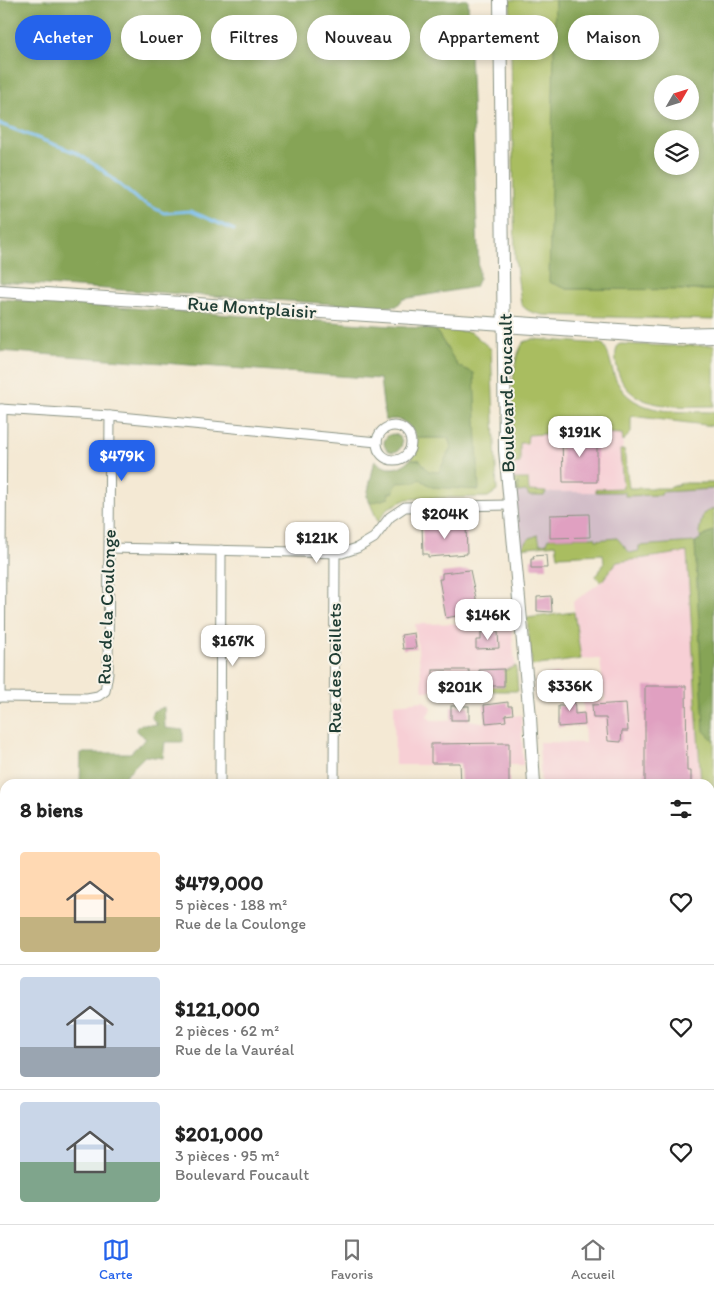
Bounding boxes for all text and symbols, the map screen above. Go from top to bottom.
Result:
chip: Acheter [15,15,111,60]
chip: Louer [121,15,201,60]
chip: Filtres [211,15,297,60]
chip: Nouveau [307,15,410,60]
chip: Appartement [420,15,558,60]
chip: Maison [568,15,659,60]
north arrow [654,75,699,120]
map controls [654,75,699,175]
button: layers [654,130,699,175]
street label: Rue Montplaisir [187,292,318,324]
street label: Boulevard Foucault [494,313,519,473]
pin: $191K [545,416,615,458]
text: $191K [559,422,601,441]
pin: $479K [87,440,157,482]
text: $479K [100,446,144,465]
pin: $204K [410,498,480,540]
text: $204K [422,504,468,523]
pin: $121K [282,522,352,564]
text: $121K [296,528,338,547]
street label: Rue de la Coulonge [92,529,121,685]
pin: $146K [453,598,523,641]
street label: Rue des Oeillets [323,603,346,733]
text: $146K [466,605,510,624]
pin: $167K [198,624,268,667]
text: $167K [212,631,254,650]
pin: $201K [425,670,495,713]
pin: $336K [535,670,605,712]
text: $336K [548,676,592,695]
text: $201K [438,677,482,696]
icon: filters [667,795,695,823]
text: 8 biens [20,797,83,822]
text: $479,000 [175,870,263,895]
icon: home [60,872,120,932]
icon: heart [667,888,695,916]
text: 5 pièces · 188 m² [175,895,287,914]
text: Rue de la Coulonge [175,914,306,933]
text: $121,000 [175,996,260,1021]
icon: home [60,997,120,1057]
icon: heart [667,1013,695,1041]
text: 2 pièces · 62 m² [175,1021,279,1040]
text: Rue de la Vauréal [175,1040,294,1059]
text: $201,000 [175,1121,263,1146]
icon: home [60,1122,120,1182]
icon: heart [667,1138,695,1166]
text: 3 pièces · 95 m² [175,1146,279,1165]
text: Boulevard Foucault [175,1165,309,1184]
tab: Carte [99,1236,133,1283]
tab: Favoris [331,1236,373,1283]
tab: Accueil [571,1236,615,1283]

